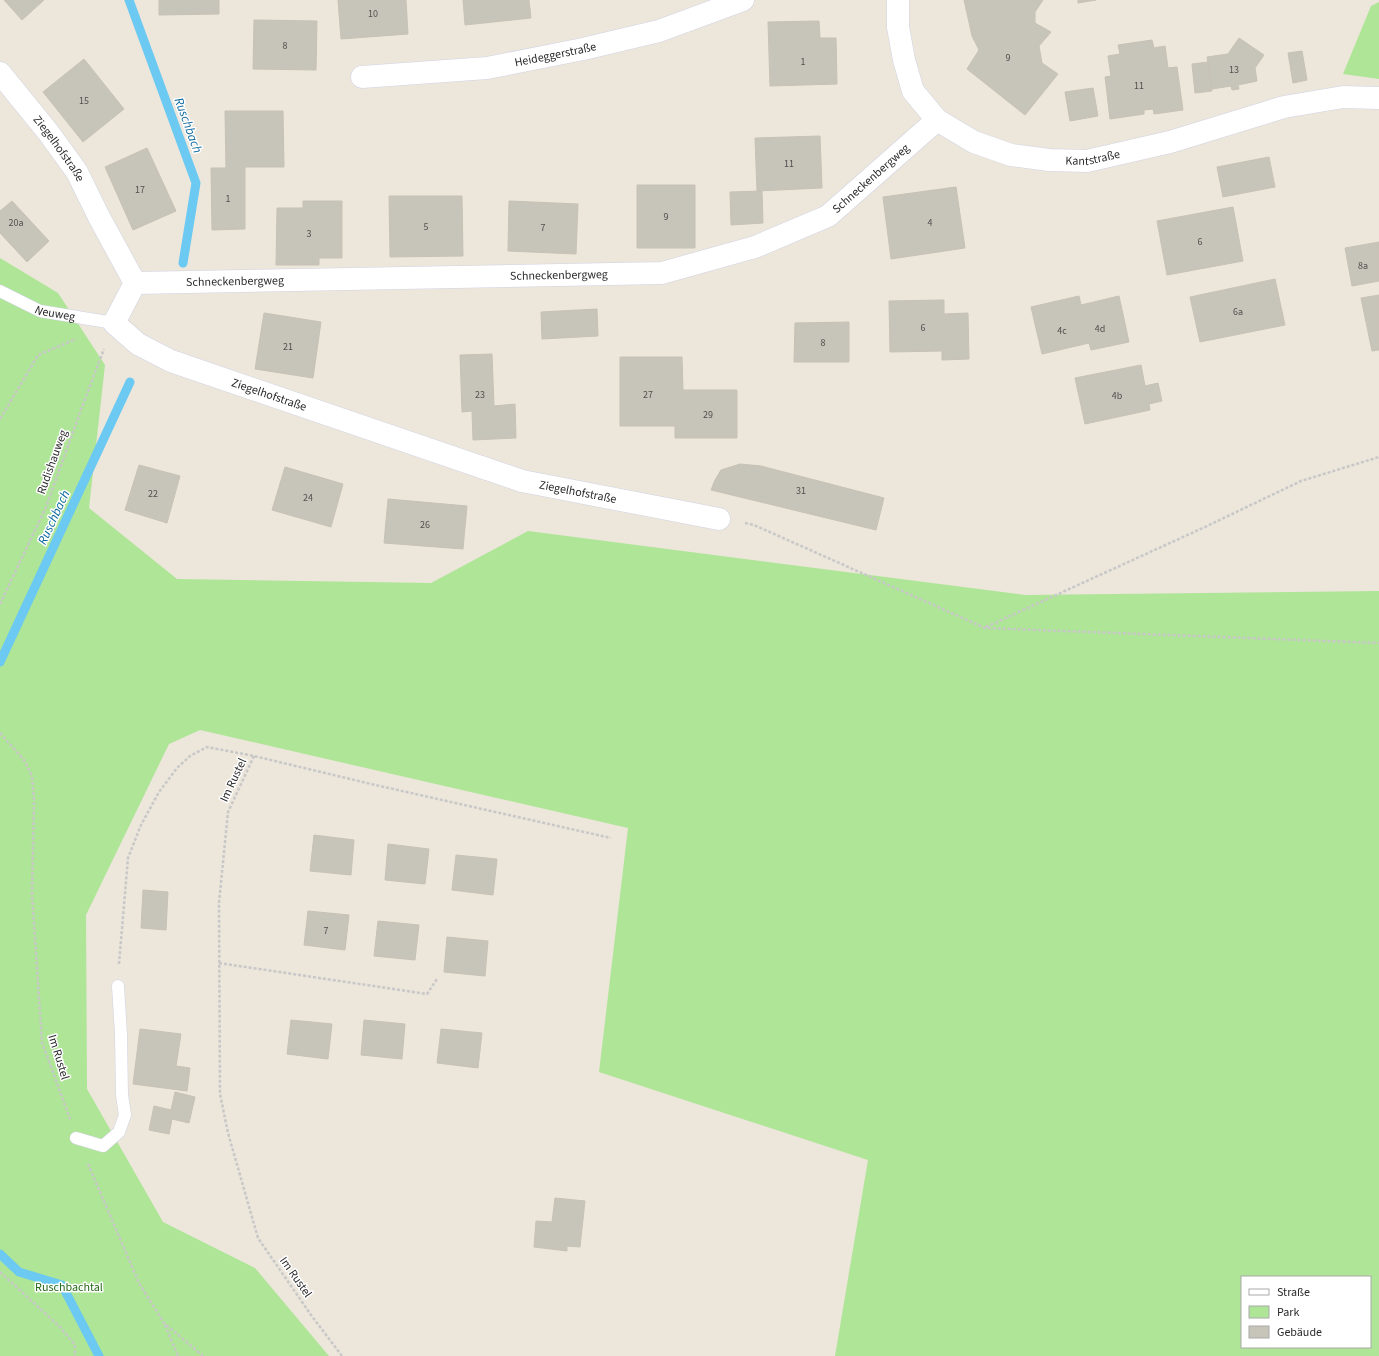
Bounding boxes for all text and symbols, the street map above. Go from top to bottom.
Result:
house number: 10 [368,7,378,21]
street label: Heideggerstraße [513,38,598,71]
house number: 8 [283,39,288,53]
house number: 9 [1006,51,1011,65]
house number: 1 [801,55,806,69]
house number: 13 [1229,63,1239,77]
house number: 11 [1134,79,1144,93]
house number: 15 [79,94,89,108]
water label: Ruschbach [170,95,207,156]
street label: Ziegelhofstraße [29,112,88,185]
street label: Schneckenbergweg [829,140,913,217]
street label: Kantstraße [1065,146,1122,170]
house number: 11 [784,157,794,171]
house number: 17 [135,183,145,197]
house number: 1 [226,192,231,206]
house number: 9 [664,210,669,224]
house number: 20a [9,216,23,230]
house number: 4 [928,216,933,230]
house number: 5 [424,220,429,234]
house number: 7 [541,221,546,235]
house number: 3 [307,227,312,241]
house number: 6 [1198,235,1203,249]
house number: 8a [1358,259,1368,273]
street label: Schneckenbergweg [510,266,608,285]
street label: Schneckenbergweg [186,272,284,291]
street label: Neuweg [31,302,76,326]
house number: 6a [1233,305,1243,319]
house number: 6 [921,321,926,335]
house number: 4d [1095,322,1105,336]
house number: 4c [1057,324,1067,338]
house number: 8 [821,336,826,350]
house number: 21 [283,340,293,354]
street label: Ziegelhofstraße [229,374,309,416]
house number: 23 [475,388,485,402]
house number: 27 [643,388,653,402]
house number: 4b [1112,389,1123,403]
house number: 29 [703,408,713,422]
street label: Rudishauweg [33,428,72,497]
street label: Ziegelhofstraße [538,476,618,508]
house number: 31 [796,484,806,498]
water label: Ruschbach [33,487,74,548]
house number: 22 [148,487,158,501]
house number: 24 [303,491,313,505]
house number: 26 [420,518,430,532]
street label: Im Rustel [216,756,251,805]
house number: 7 [324,924,329,938]
street label: Im Rustel [44,1032,73,1082]
street label: Im Rustel [275,1253,316,1301]
legend [1241,1276,1371,1348]
park label: Ruschbachtal [35,1279,103,1296]
text: Straße [1277,1284,1310,1301]
text: Park [1277,1304,1299,1321]
text: Gebäude [1277,1324,1322,1341]

